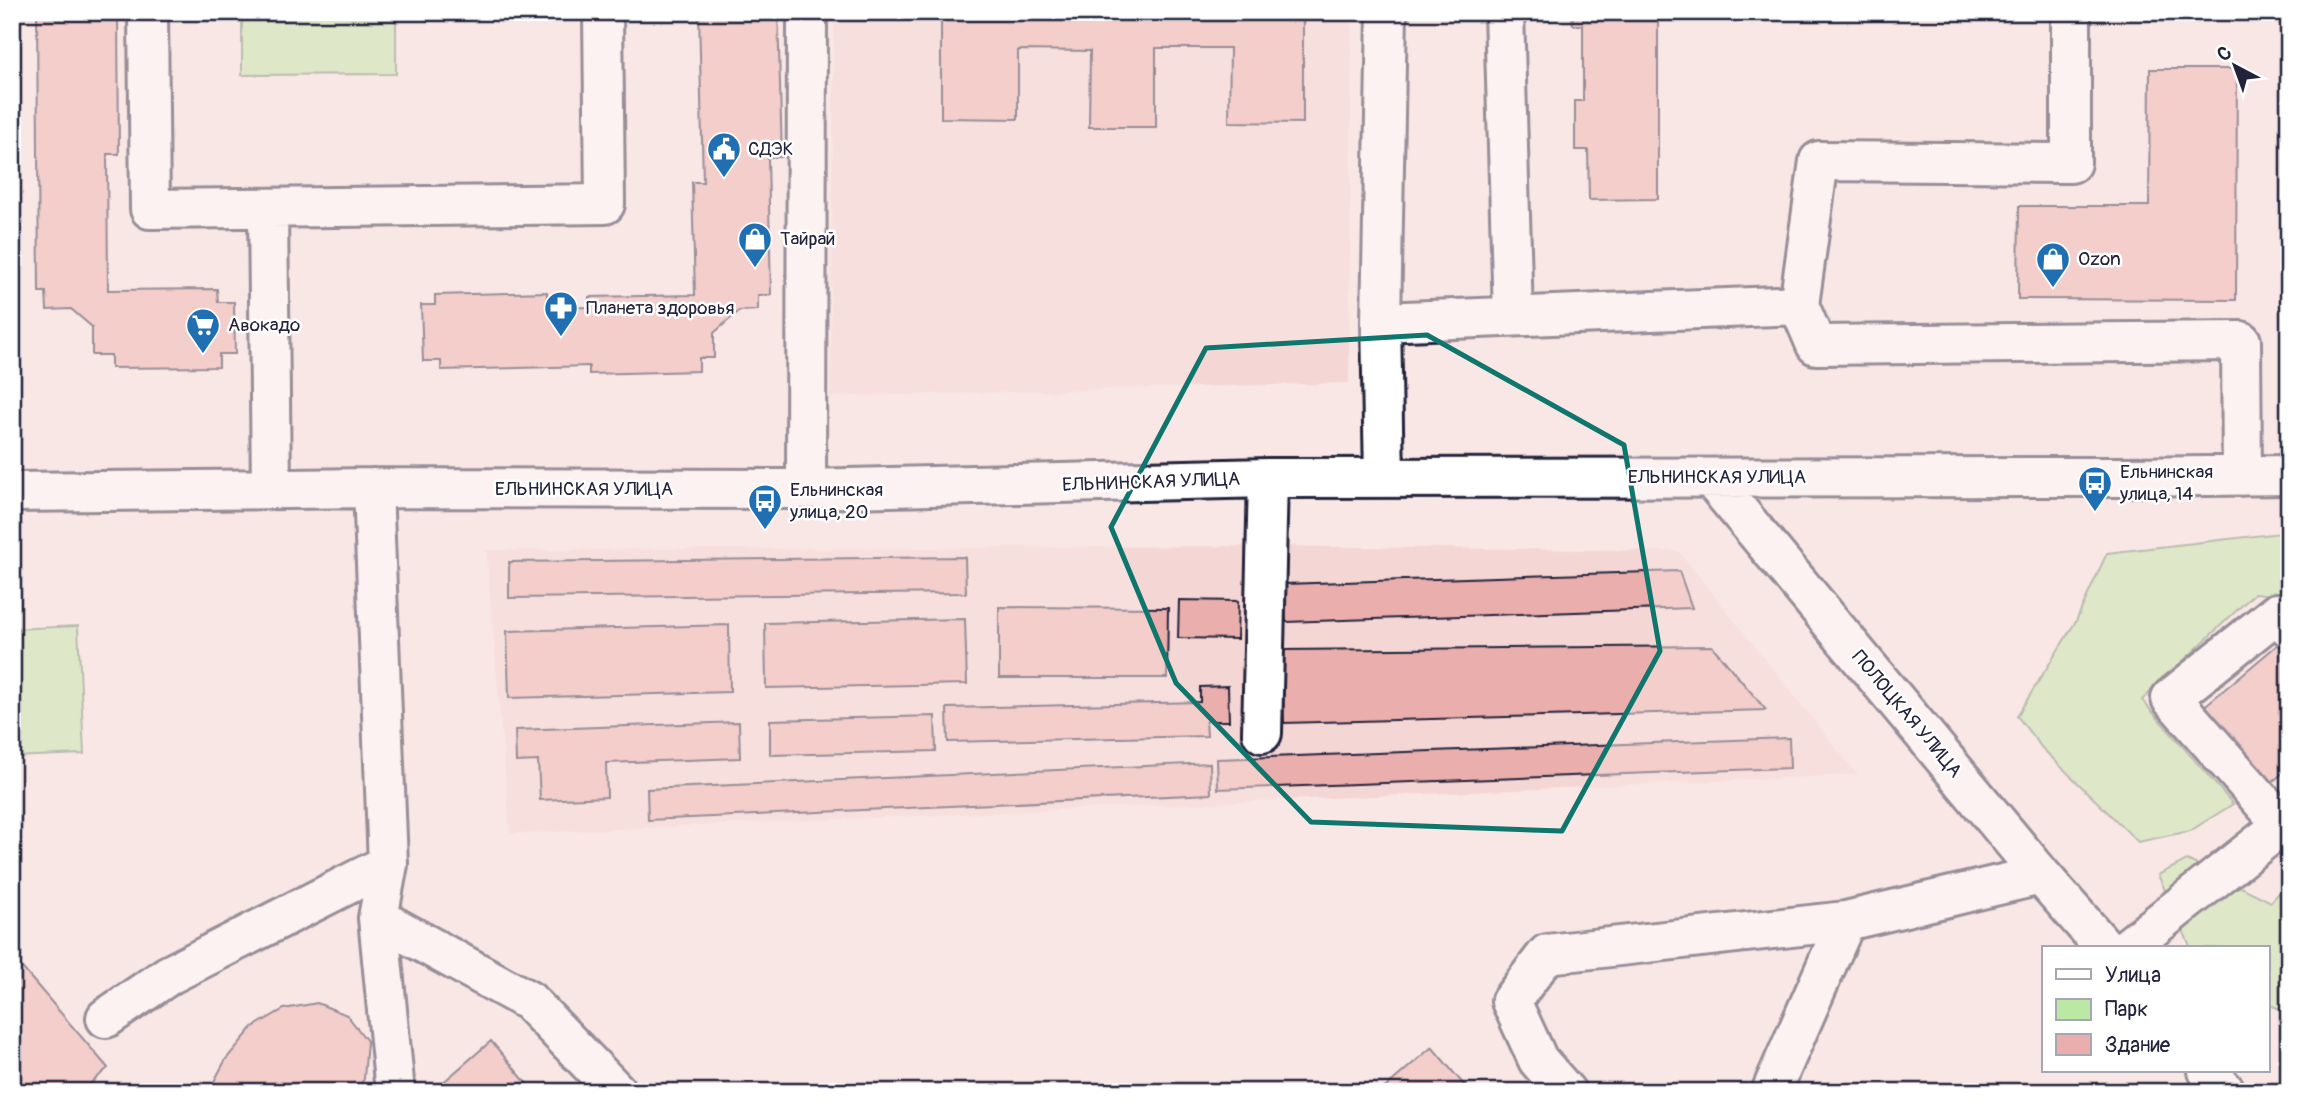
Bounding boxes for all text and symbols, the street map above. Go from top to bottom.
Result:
north arrow [2200,32,2270,102]
text: С [2212,41,2237,67]
public building icon: СДЭК [705,130,743,179]
place label: СДЭК [748,137,793,161]
shop icon: Тайрай [736,220,774,269]
place label: Тайрай [780,227,835,251]
shop icon: Ozon [2034,240,2072,289]
place label: Ozon [2078,247,2121,271]
pharmacy icon: Планета здоровья [542,289,580,338]
place label: Планета здоровья [586,296,735,320]
supermarket icon: Авокадо [184,306,222,355]
place label: Авокадо [228,313,300,337]
place label: Ельнинская улица, 14 [2119,460,2213,506]
bus stop icon: Ельнинская улица, 14 [2076,464,2114,513]
street label: ЕЛЬНИНСКАЯ УЛИЦА [1628,465,1806,489]
street label: ЕЛЬНИНСКАЯ УЛИЦА [1062,467,1240,497]
street label: ЕЛЬНИНСКАЯ УЛИЦА [495,477,673,501]
place label: Ельнинская улица, 20 [789,478,883,524]
bus stop icon: Ельнинская улица, 20 [746,482,784,531]
street label: ПОЛОЦКАЯ УЛИЦА [1847,645,1967,783]
legend [2042,946,2270,1072]
text: Улица [2105,962,2161,989]
text: Парк [2105,996,2148,1023]
text: Здание [2105,1032,2171,1059]

